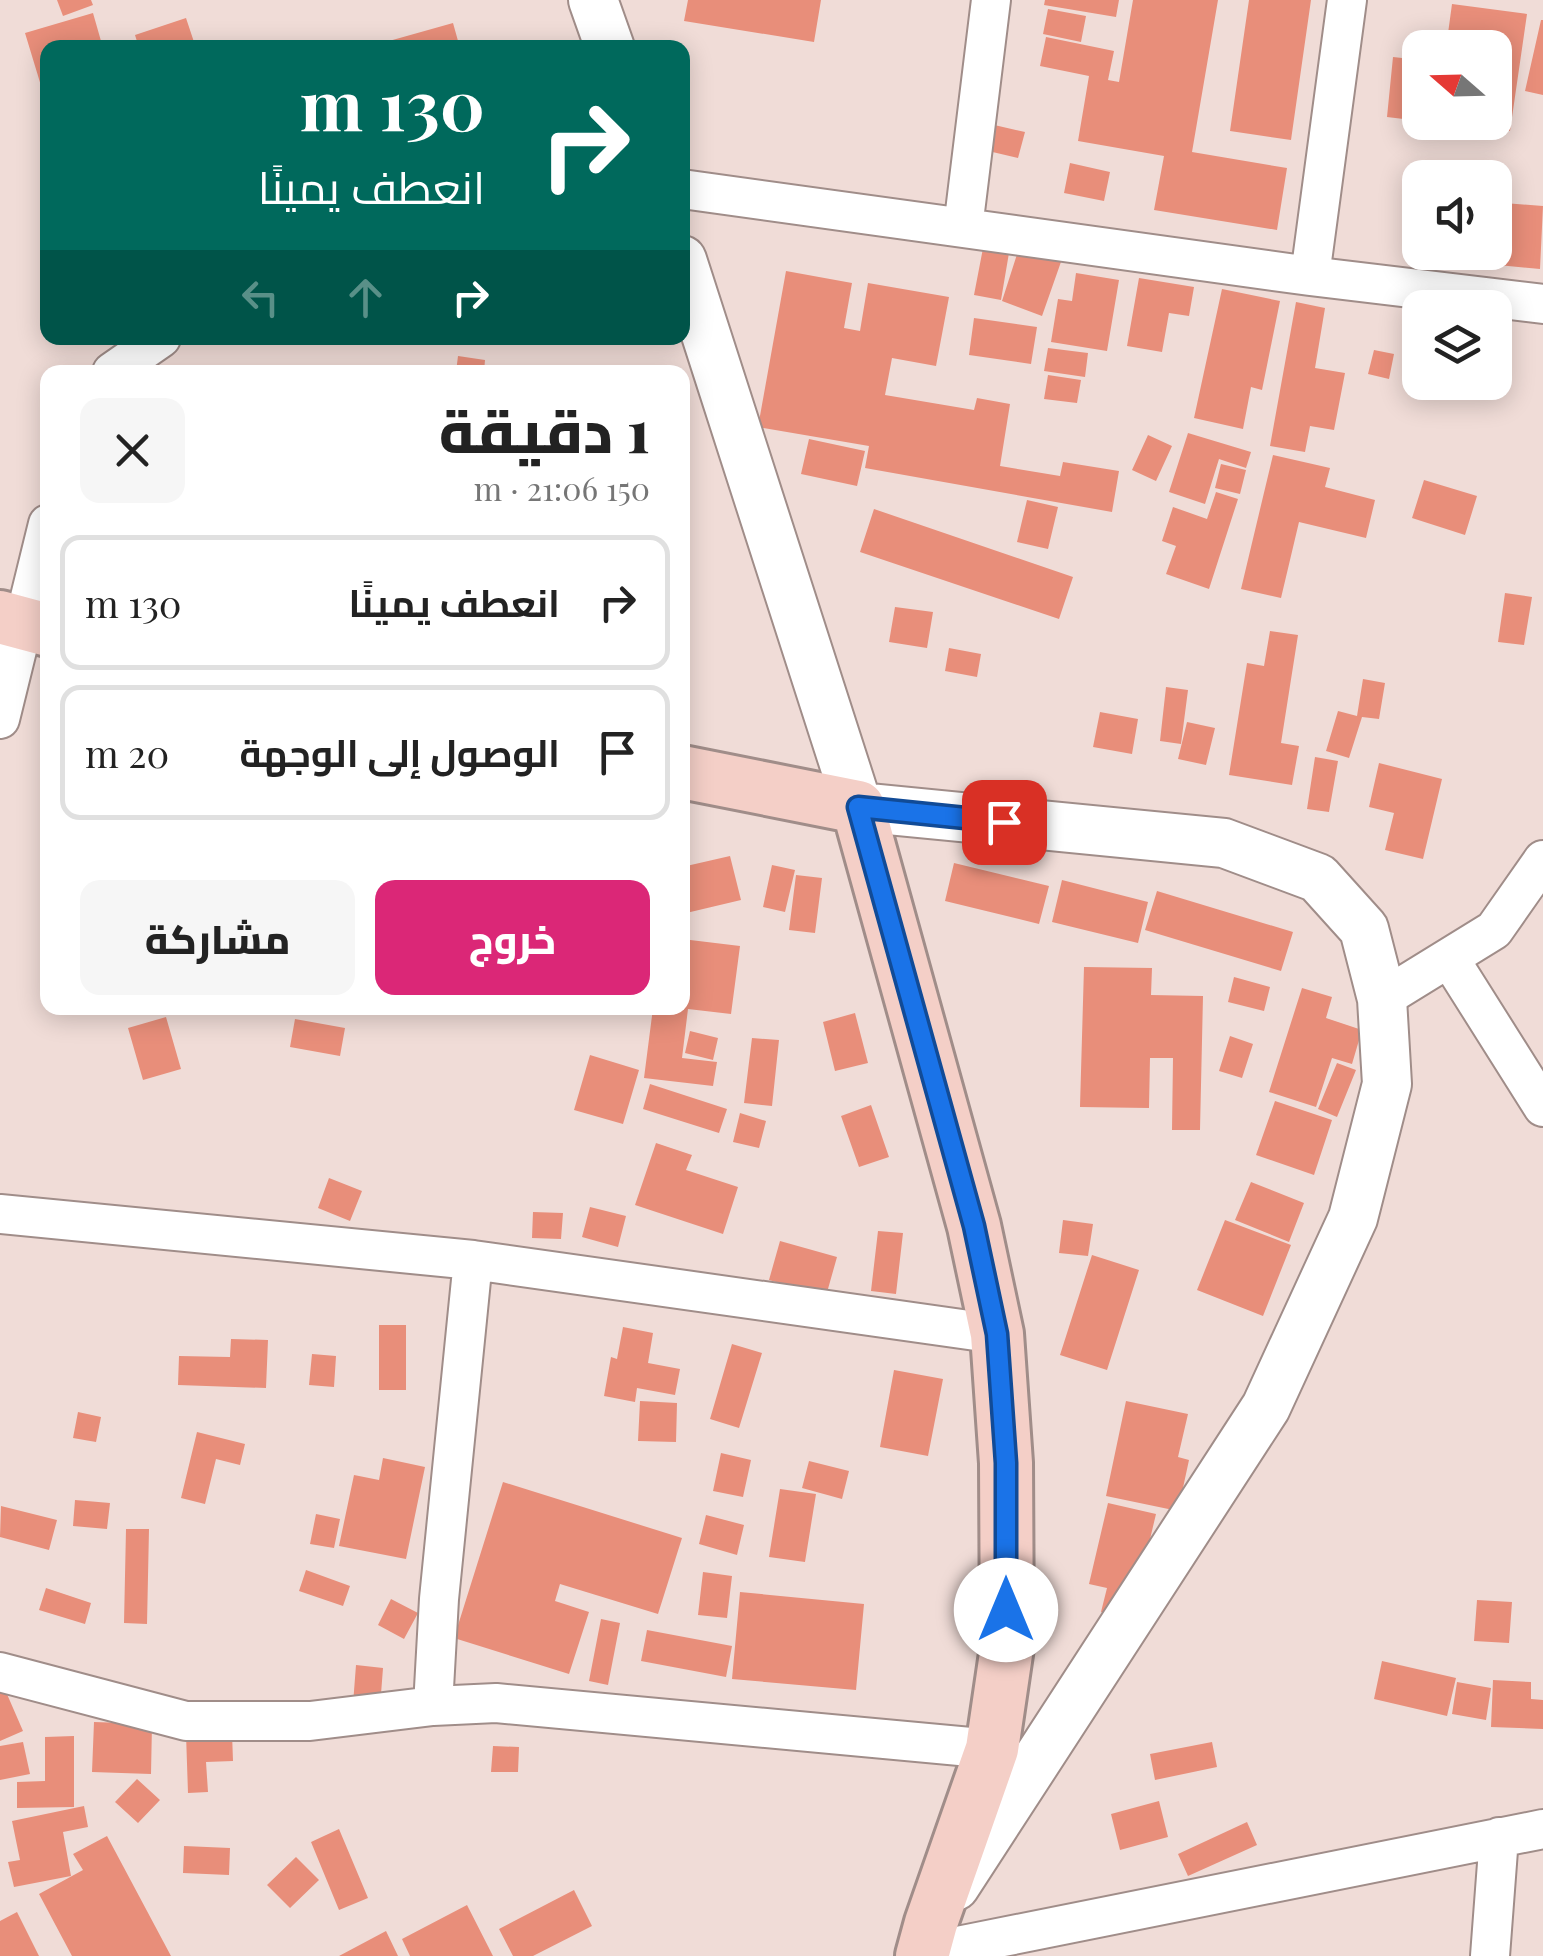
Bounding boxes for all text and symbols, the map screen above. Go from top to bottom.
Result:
north arrow [1402,30,1512,140]
map controls [1402,30,1512,400]
text: 130 m [300,55,485,149]
icon: right [520,80,650,210]
text: انعطف يمينًا [258,155,485,215]
button: sound [1402,160,1512,270]
icon: left [233,270,288,325]
icon: ahead [338,270,393,325]
icon: right [443,270,498,325]
button: layers [1402,290,1512,400]
text: 1 دقيقة [439,388,650,468]
button: close [80,398,185,503]
text: 150 m · 21:06 [474,466,650,509]
icon: right [590,575,645,630]
text: انعطف يمينًا [349,576,560,627]
text: 130 m [85,577,182,628]
icon: arrive [590,725,645,780]
text: الوصول إلى الوجهة [240,726,560,777]
text: 20 m [85,727,169,778]
pin [962,780,1047,865]
icon: arrive [977,795,1032,850]
button: مشاركة [80,880,355,995]
button: خروج [375,880,650,995]
position arrow [954,1558,1058,1662]

